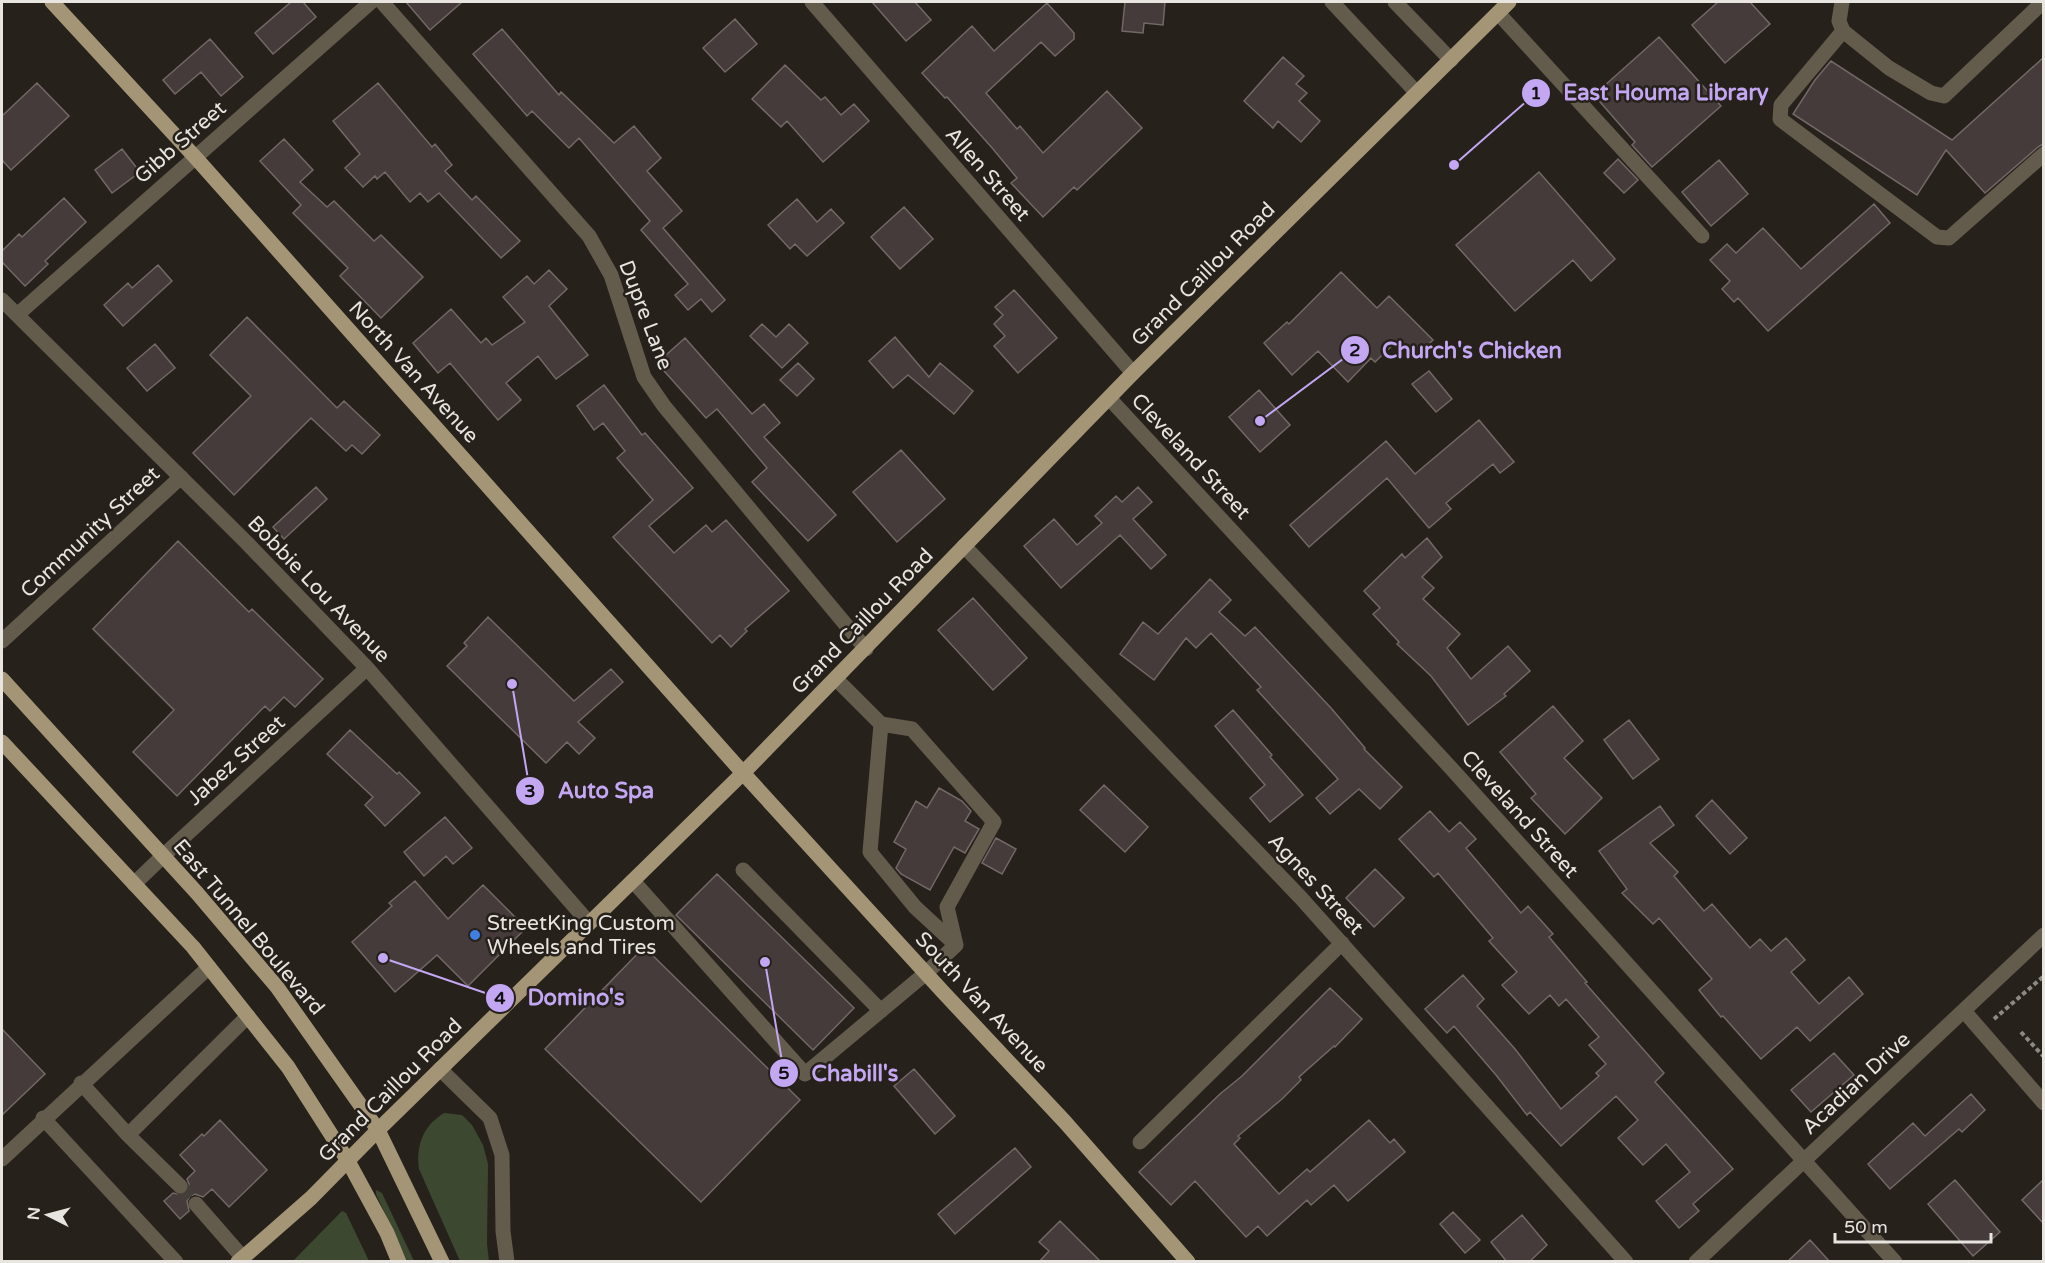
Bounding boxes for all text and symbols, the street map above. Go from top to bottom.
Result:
callout: East Houma Library [1521,73,1780,113]
text: East Houma Library [1563,80,1769,106]
text: 1 [1530,82,1542,104]
street label: Gibb Street [129,96,231,189]
street label: Allen Street [940,122,1035,226]
street label: Grand Caillou Road [1126,197,1280,351]
street label: Dupre Lane [613,257,678,374]
street label: North Van Avenue [343,296,484,449]
callout: Church's Chicken [1340,330,1574,370]
text: Church's Chicken [1382,338,1562,364]
text: 2 [1349,339,1361,361]
street label: Cleveland Street [1126,388,1255,524]
street label: Community Street [16,462,165,603]
street label: Bobbie Lou Avenue [242,511,395,668]
street label: Grand Caillou Road [786,543,938,699]
street label: Jabez Street [182,710,290,811]
street label: Cleveland Street [1456,745,1583,883]
callout: Auto Spa [515,771,666,811]
text: Auto Spa [558,778,654,804]
text: 3 [524,780,536,802]
street label: Agnes Street [1263,829,1369,940]
street label: East Tunnel Boulevard [168,834,329,1020]
place label: StreetKing Custom Wheels and Tires [487,911,675,960]
street label: South Van Avenue [910,927,1053,1078]
marker: StreetKing Custom Wheels and Tires [468,928,482,942]
callout: Domino's [485,978,636,1018]
text: Domino's [527,985,625,1011]
text: 4 [494,987,506,1009]
street label: Grand Caillou Road [313,1013,467,1167]
street label: Acadian Drive [1797,1027,1916,1140]
callout: Chabill's [769,1053,910,1093]
text: Chabill's [812,1061,899,1087]
text: 5 [778,1062,790,1084]
north arrow [18,1185,78,1245]
text: N [23,1206,45,1221]
scale bar [1835,1206,1991,1244]
text: 50 m [1844,1216,1888,1238]

